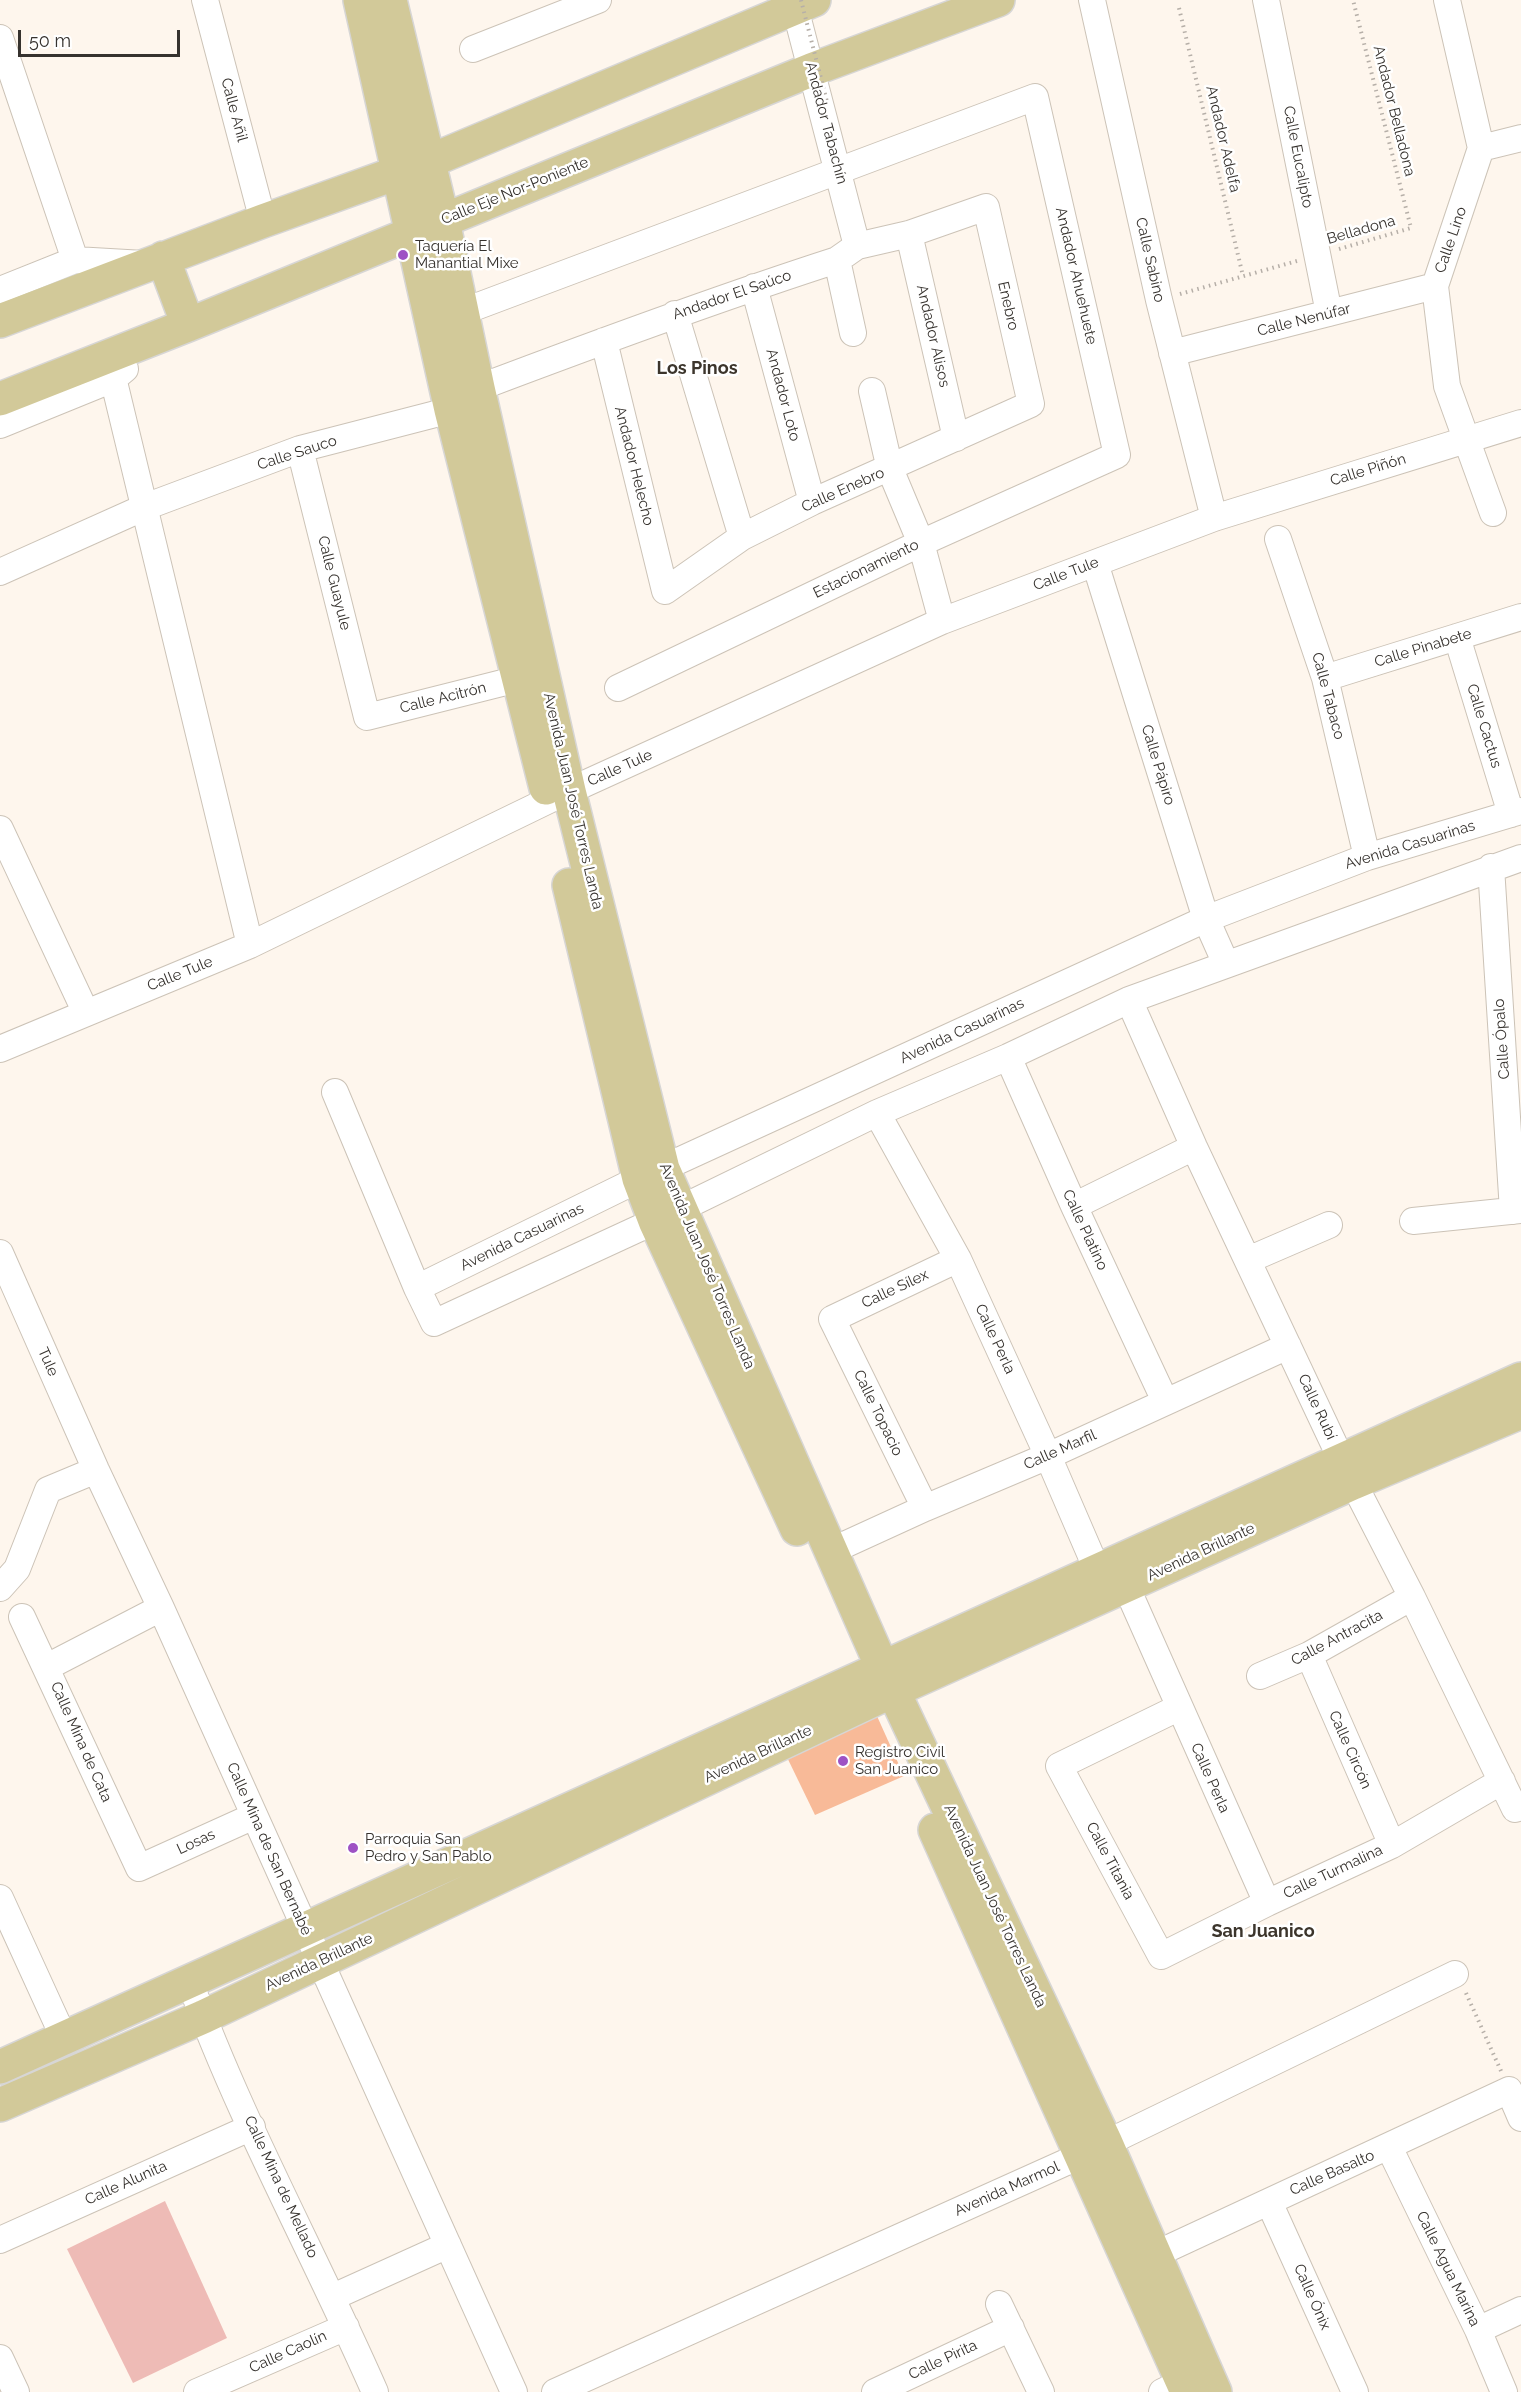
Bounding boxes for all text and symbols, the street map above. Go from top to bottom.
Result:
scale bar [21,18,183,56]
text: 50 m [29,30,71,51]
street label: Andador Belladona [1369,44,1419,178]
street label: Andador Tabachín [801,60,851,186]
street label: Calle Añil [217,76,251,144]
street label: Andador Adelfa [1202,84,1244,194]
street label: Calle Eucalipto [1279,104,1317,210]
street label: Calle Eje Nor-Poniente [439,153,591,229]
street label: Calle Lino [1431,204,1471,276]
street label: Andador Ahuehuete [1051,206,1101,346]
street label: Belladona [1325,212,1397,248]
street label: Calle Sabino [1131,216,1169,304]
place label: Taquería El Manantial Mixe [415,237,519,272]
marker: Taquería El Manantial Mixe [396,248,410,262]
street label: Andador El Saúco [670,266,794,324]
street label: Enebro [994,280,1022,332]
street label: Andador Alisos [912,283,954,389]
street label: Calle Nenúfar [1255,300,1353,340]
street label: Andador Loto [762,347,804,443]
district label: Los Pinos [656,358,738,380]
street label: Andador Helecho [610,405,658,527]
street label: Calle Sauco [255,432,339,474]
street label: Calle Piñón [1328,450,1408,490]
street label: Calle Enebro [799,464,887,516]
street label: Calle Guayule [314,534,354,632]
street label: Estacionamiento [810,536,922,602]
street label: Calle Tule [1031,553,1101,595]
street label: Calle Pinabete [1372,625,1474,671]
street label: Calle Tabaco [1308,650,1348,742]
street label: Calle Acitrón [398,679,488,717]
street label: Calle Cactus [1463,682,1505,770]
street label: Avenida Juan José Torres Landa [539,691,607,911]
street label: Calle Pápiro [1137,723,1179,807]
street label: Calle Tule [585,746,655,790]
street label: Avenida Casuarinas [1343,817,1477,873]
street label: Calle Tule [145,953,215,995]
street label: Avenida Casuarinas [897,994,1027,1068]
street label: Calle Ópalo [1490,998,1514,1080]
street label: Avenida Juan José Torres Landa [655,1160,759,1372]
street label: Calle Platino [1059,1187,1111,1273]
street label: Avenida Casuarinas [457,1199,587,1275]
street label: Calle Sílex [859,1266,931,1312]
street label: Calle Perla [971,1301,1019,1377]
street label: Tule [34,1345,62,1379]
street label: Calle Topacio [849,1367,907,1459]
street label: Calle Rubí [1294,1371,1340,1443]
street label: Calle Marfil [1021,1426,1099,1474]
street label: Avenida Brillante [1144,1519,1258,1585]
street label: Calle Antracita [1288,1606,1386,1670]
street label: Calle Mina de Cata [46,1679,116,1805]
street label: Calle Circón [1325,1708,1375,1792]
street label: Avenida Brillante [701,1721,815,1787]
street label: Calle Perla [1187,1740,1233,1816]
place label: Registro Civil San Juanico [855,1743,945,1778]
marker: Registro Civil San Juanico [836,1754,850,1768]
street label: Calle Mina de San Bernabé [223,1760,315,1938]
street label: Avenida Juan José Torres Landa [940,1802,1050,2010]
street label: Calle Titania [1082,1819,1138,1903]
street label: Losas [174,1825,218,1859]
place label: Parroquia San Pedro y San Pablo [365,1830,492,1865]
marker: Parroquia San Pedro y San Pablo [346,1841,360,1855]
street label: Calle Turmalina [1280,1841,1386,1903]
district label: San Juanico [1211,1921,1315,1943]
street label: Avenida Brillante [262,1929,376,1995]
street label: Calle Mina de Mellado [240,2113,322,2261]
street label: Calle Basalto [1287,2146,1377,2200]
street label: Calle Alunita [82,2157,170,2209]
street label: Avenida Marmol [952,2158,1062,2220]
street label: Calle Agua Marina [1412,2208,1484,2330]
street label: Calle Ónix [1290,2261,1334,2333]
street label: Calle Caolín [247,2327,329,2377]
street label: Calle Pirita [906,2336,980,2384]

